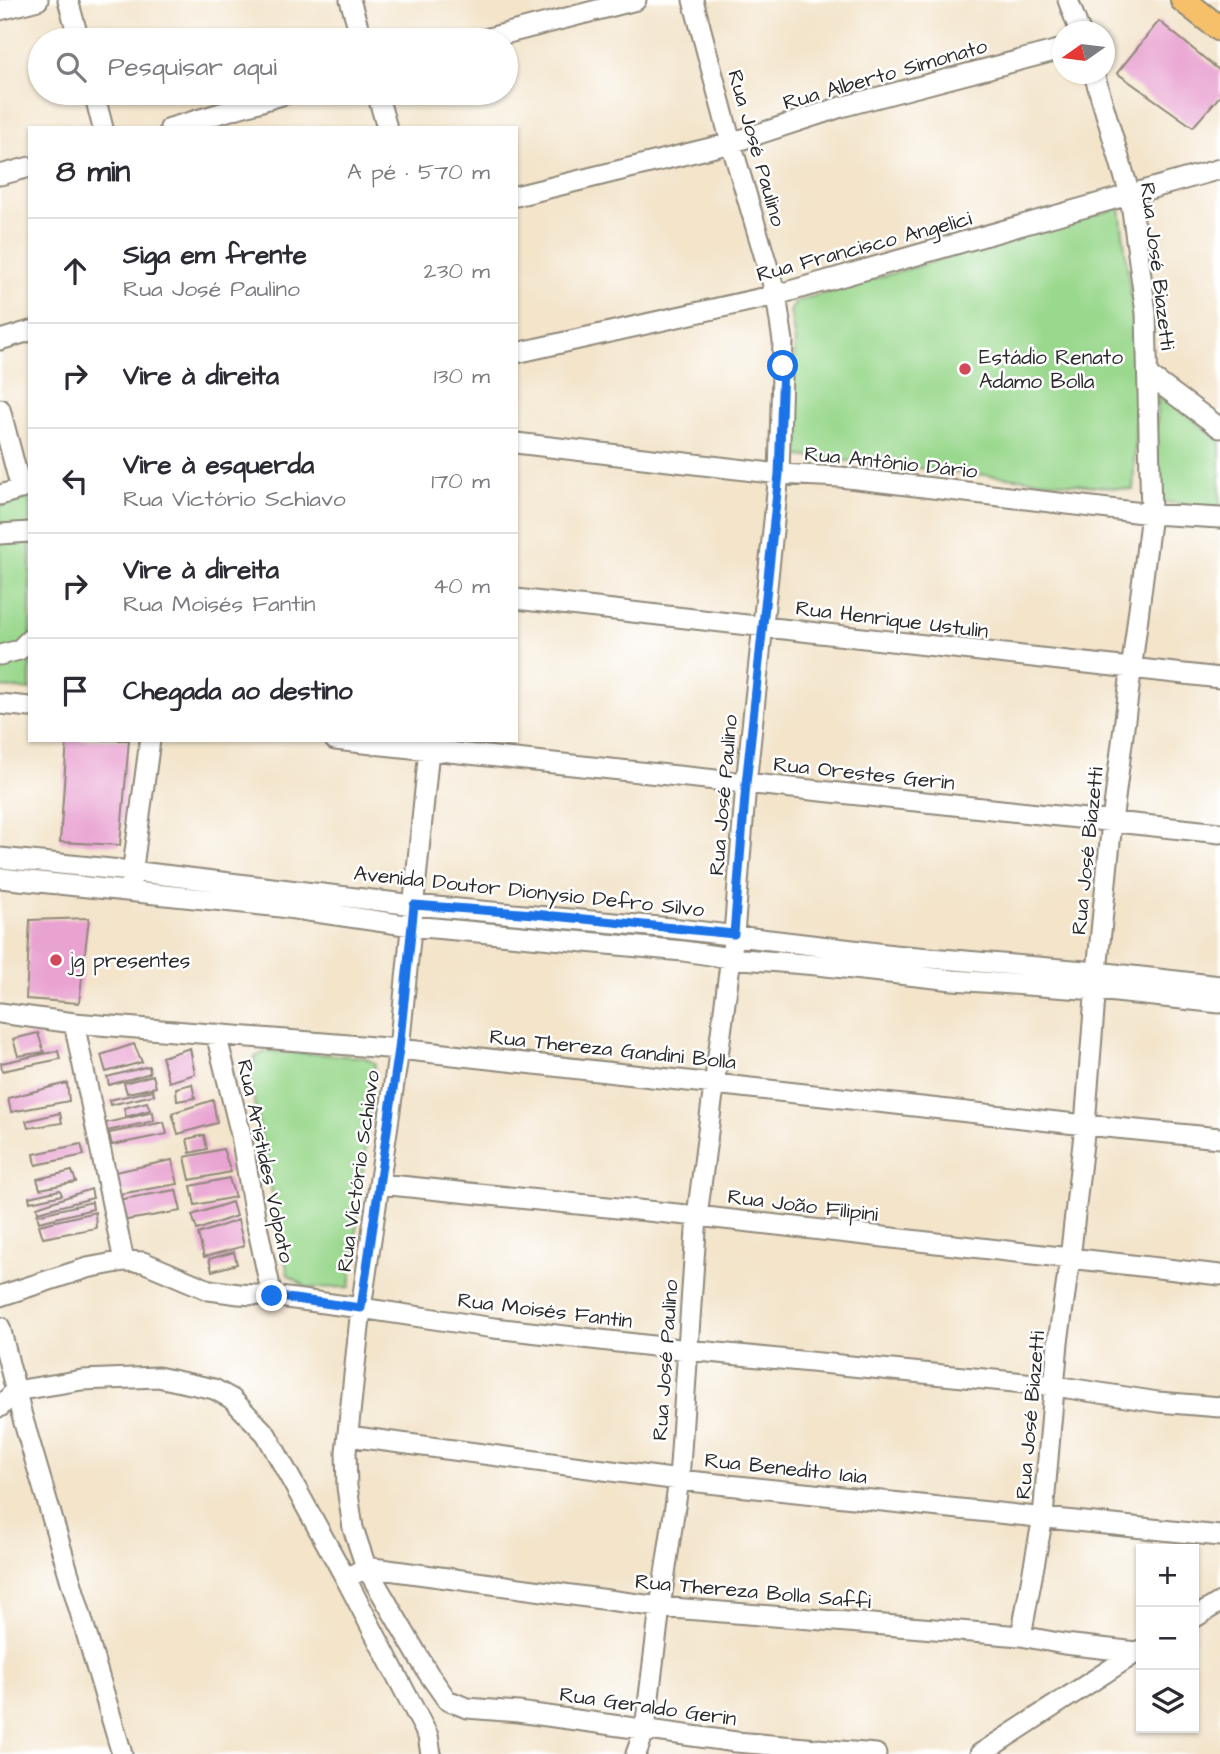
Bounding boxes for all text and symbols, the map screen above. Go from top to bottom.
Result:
north arrow [1052,21,1115,84]
search box [28,28,518,105]
street label: Rua Alberto Simonato [780,31,991,118]
icon: search [52,48,90,86]
text: Pesquisar aqui [108,49,277,85]
street label: Rua José Paulino [720,67,793,230]
text: 8 min [56,151,130,193]
text: A pé · 570 m [347,156,490,188]
street label: Rua José Biazetti [1133,181,1182,352]
street label: Rua Francisco Angelici [753,204,975,291]
text: Siga em frente [123,237,307,273]
icon: ahead [56,252,94,290]
text: 230 m [424,255,490,287]
text: Rua José Paulino [123,273,300,305]
place label: Estádio Renato Adamo Bolla [979,343,1123,396]
route start [767,350,798,381]
icon: right [56,357,94,395]
text: Vire à direita [123,358,279,394]
text: 130 m [434,360,490,392]
marker: Estádio Renato Adamo Bolla [957,361,973,377]
street label: Rua Antônio Dário [803,439,979,486]
text: Vire à esquerda [123,447,314,483]
icon: left [56,462,94,500]
text: 170 m [431,465,490,497]
text: Rua Victório Schiavo [123,483,346,515]
text: Vire à direita [123,552,279,588]
icon: right [56,567,94,605]
text: 40 m [433,570,490,602]
text: Rua Moisés Fantin [123,588,316,620]
street label: Rua Henrique Ustulin [794,593,990,646]
icon: arrive [56,672,94,710]
text: Chegada ao destino [123,673,353,709]
street label: Rua José Paulino [702,713,745,877]
street label: Rua Orestes Gerin [772,750,956,797]
street label: Rua José Biazetti [1064,766,1111,936]
street label: Avenida Doutor Dionysio Defro Silvo [352,859,706,926]
place label: jg presentes [67,946,190,977]
marker: jg presentes [48,952,64,968]
street label: Rua Thereza Gandini Bolla [488,1022,738,1077]
street label: Rua Aristides Volpato [229,1057,301,1266]
street label: Rua Victório Schiavo [330,1068,387,1274]
street label: Rua João Filipini [726,1182,880,1230]
street label: Rua José Paulino [645,1278,686,1442]
route end [256,1280,287,1311]
street label: Rua Moisés Fantin [456,1285,634,1336]
street label: Rua José Biazetti [1009,1330,1052,1500]
street label: Rua Benedito Iaia [703,1446,869,1491]
map controls [1136,1544,1199,1733]
button: + [1136,1544,1199,1607]
street label: Rua Thereza Bolla Saffi [634,1567,872,1616]
button: − [1136,1607,1199,1670]
button: layers [1136,1670,1199,1733]
street label: Rua Geraldo Gerin [558,1680,738,1733]

